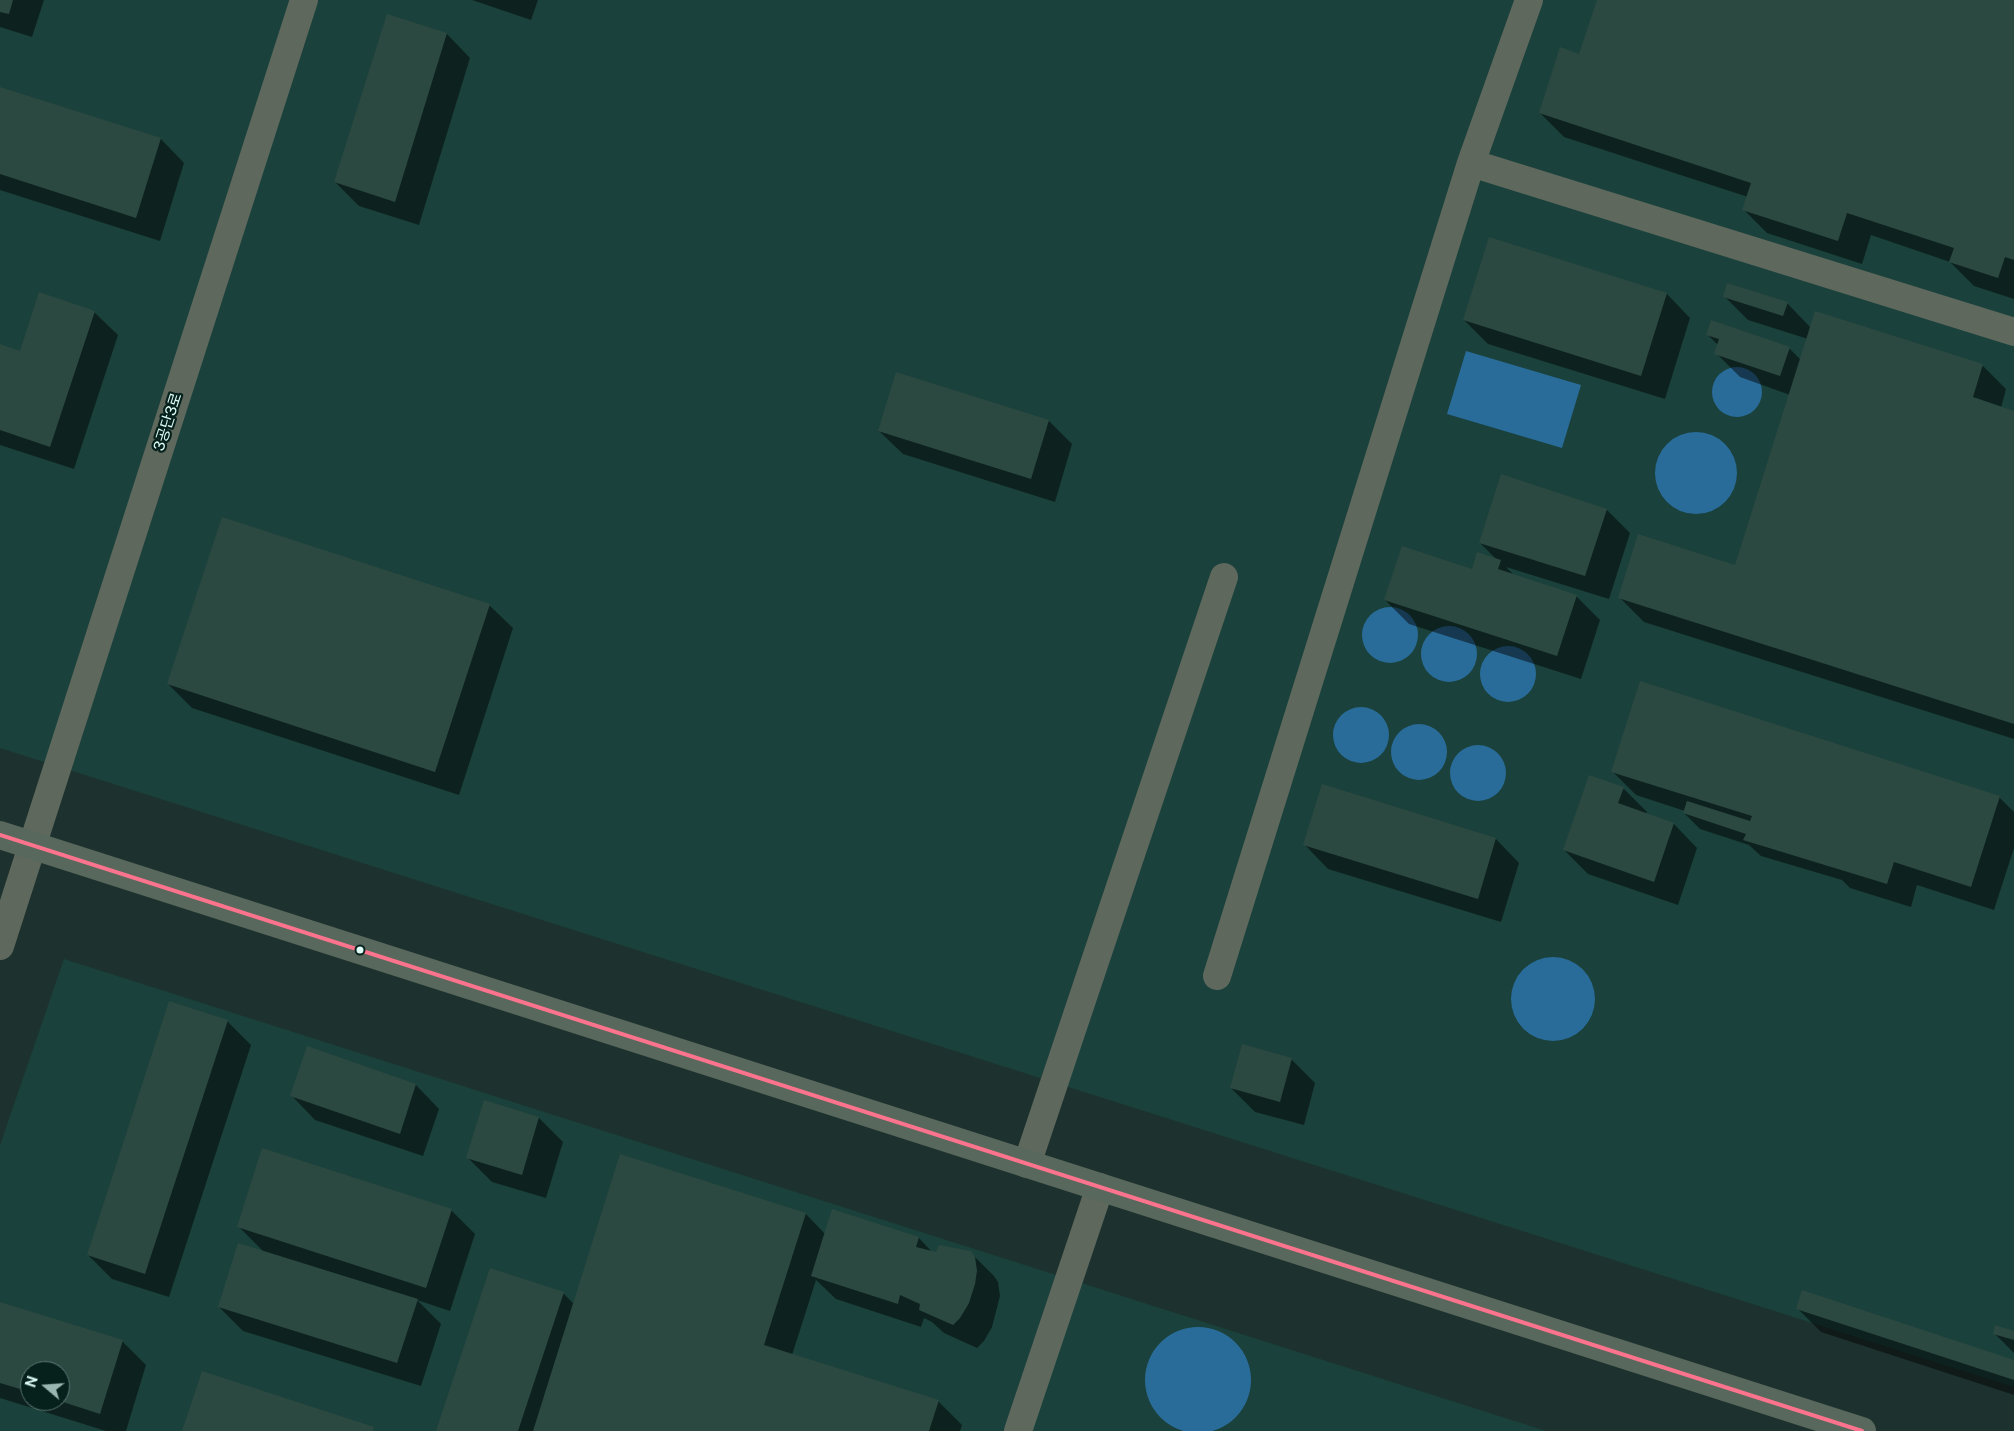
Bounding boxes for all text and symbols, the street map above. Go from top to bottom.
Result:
street label: 3공단3로 [150,391,186,453]
unlabelled marker [355,945,365,955]
north arrow [20,1361,70,1411]
text: N [22,1374,41,1389]

